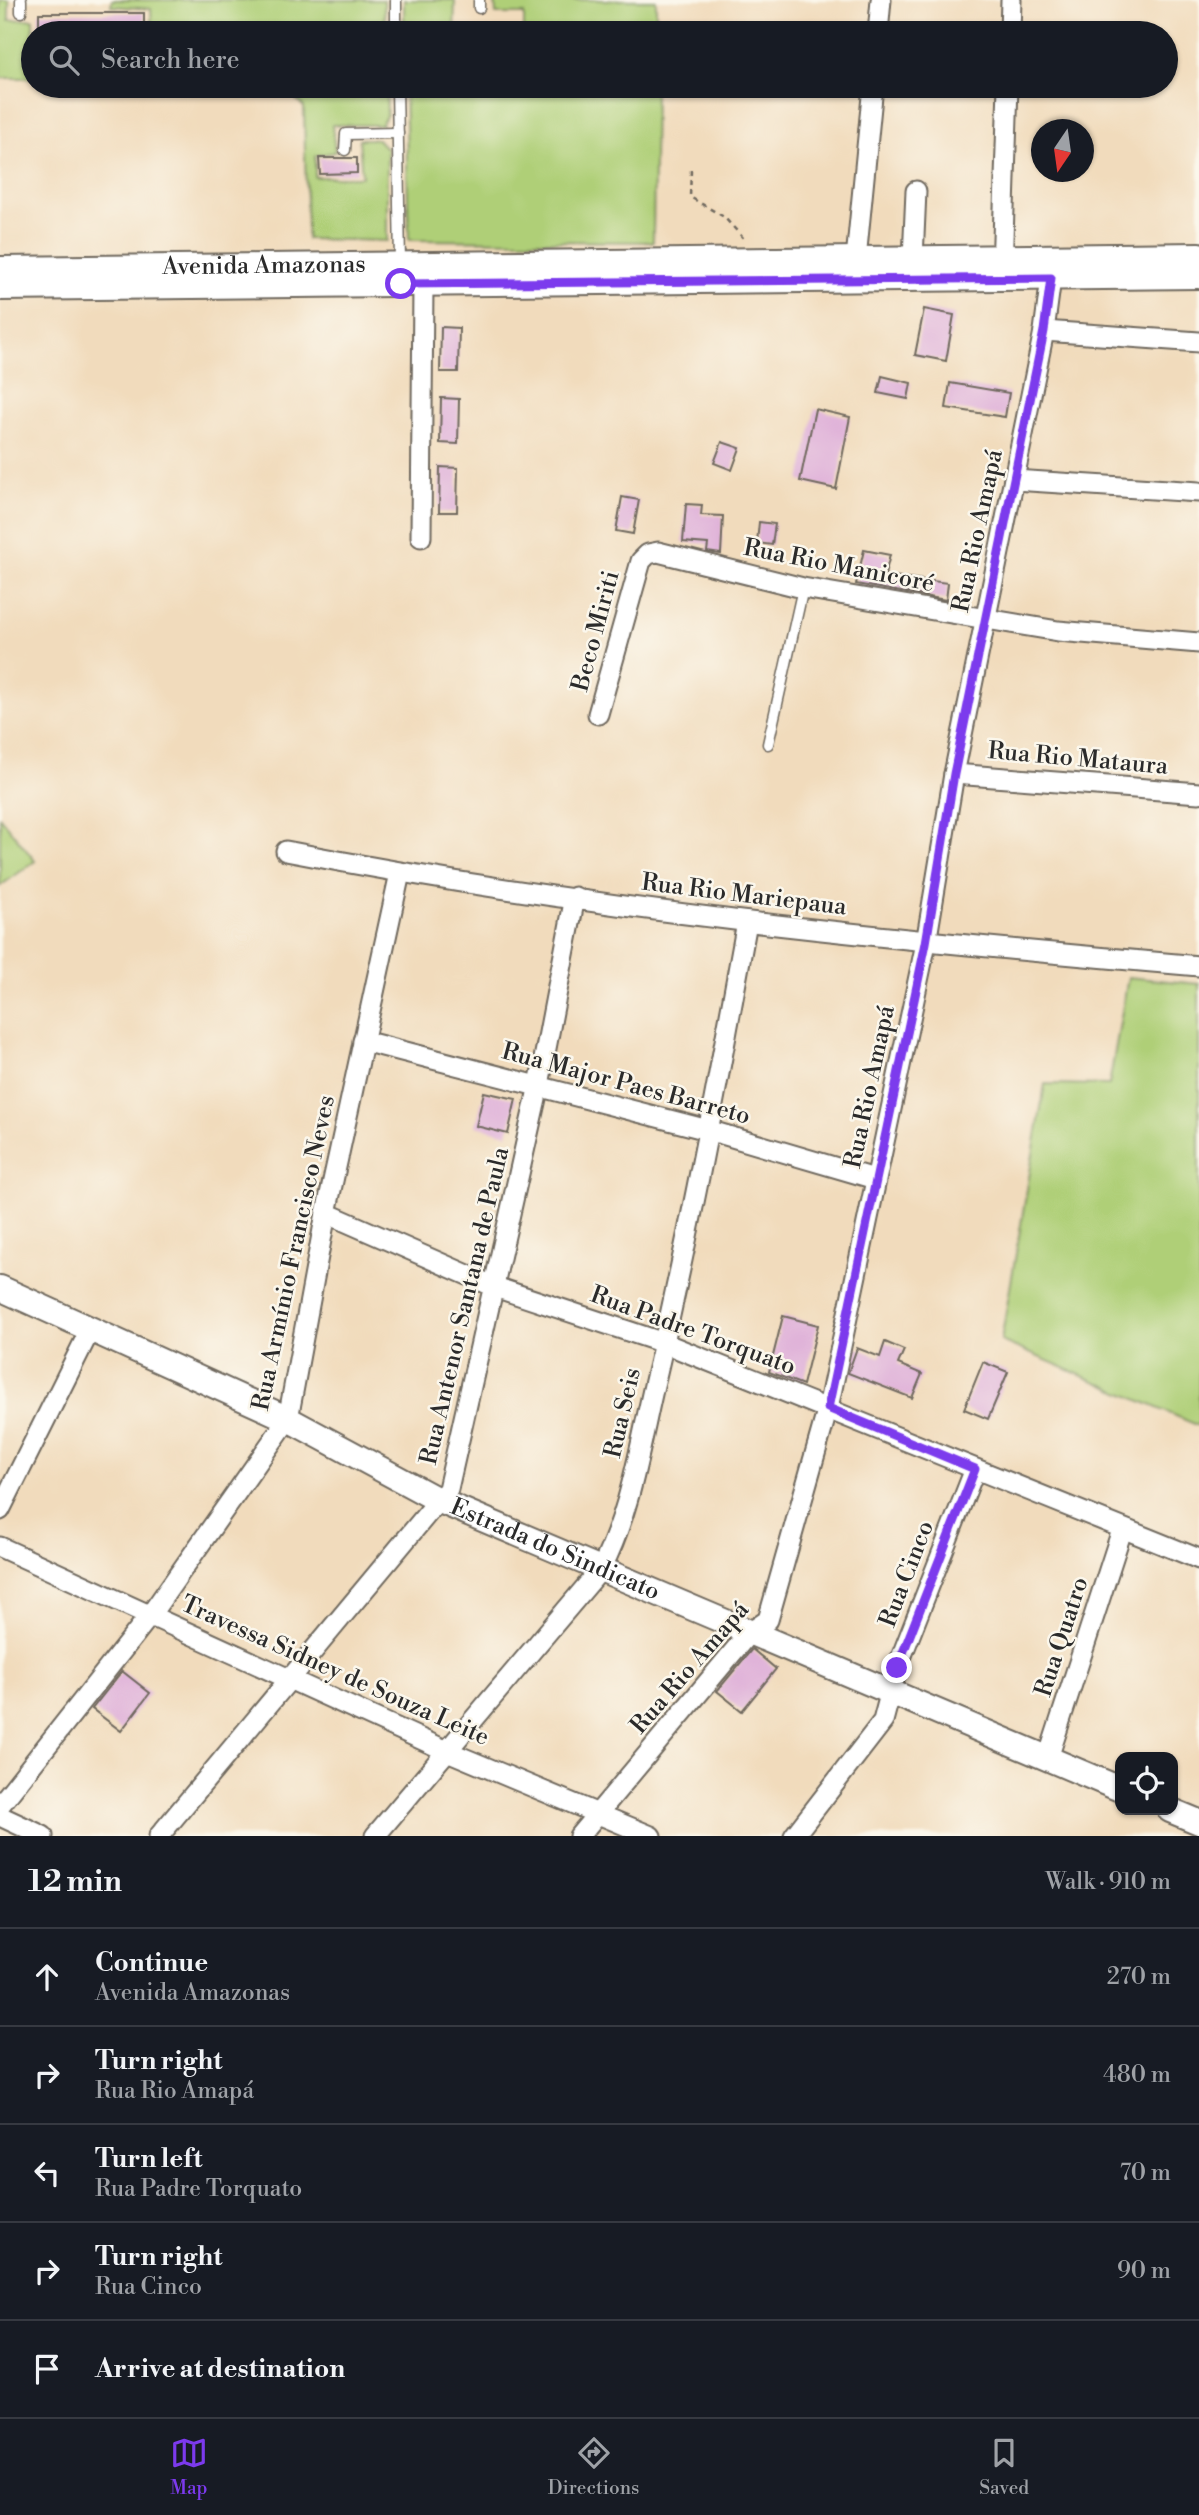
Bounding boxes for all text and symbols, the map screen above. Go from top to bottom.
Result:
search box [21,21,1178,98]
icon: search [45,41,83,79]
text: Search here [101,44,240,76]
north arrow [1031,119,1094,182]
street label: Avenida Amazonas [161,250,366,282]
route start [385,268,416,299]
street label: Rua Rio Amapá [946,446,1010,615]
street label: Rua Rio Manicoré [741,533,937,599]
street label: Beco Miriti [565,567,627,696]
street label: Rua Rio Mataura [987,736,1170,782]
street label: Rua Rio Mariepaua [640,868,849,923]
street label: Rua Rio Amapá [838,1002,902,1171]
street label: Rua Major Paes Barreto [498,1036,754,1132]
street label: Rua Armínio Francisco Neves [246,1093,342,1413]
street label: Rua Antenor Santana de Paula [414,1143,516,1468]
street label: Rua Padre Torquato [586,1280,800,1382]
street label: Rua Seis [598,1365,648,1461]
street label: Estrada do Sindicato [446,1492,664,1607]
street label: Rua Cinco [873,1516,941,1632]
street label: Rua Quatro [1029,1573,1095,1701]
street label: Travessa Sidney de Souza Leite [176,1589,494,1753]
street label: Rua Rio Amapá [624,1595,756,1740]
route end [881,1652,912,1683]
map controls [1115,1752,1178,1815]
button: locate [1115,1752,1178,1815]
text: 12 min [28,1863,122,1901]
text: Walk · 910 m [1045,1868,1171,1896]
text: Continue [95,1947,208,1979]
icon: ahead [28,1958,66,1996]
text: 270 m [1107,1963,1171,1991]
text: Avenida Amazonas [95,1979,290,2007]
text: Turn right [95,2045,223,2077]
icon: right [28,2056,66,2094]
text: 480 m [1103,2061,1171,2089]
text: Rua Rio Amapá [95,2077,254,2105]
text: Turn left [95,2143,203,2175]
icon: left [28,2154,66,2192]
text: 70 m [1120,2159,1171,2187]
text: Rua Padre Torquato [95,2175,302,2203]
text: Turn right [95,2241,223,2273]
icon: right [28,2252,66,2290]
text: 90 m [1117,2257,1171,2285]
text: Rua Cinco [95,2273,202,2301]
icon: arrive [28,2350,66,2388]
text: Arrive at destination [95,2353,345,2385]
tab: Map [170,2434,208,2500]
tab: Directions [548,2434,639,2500]
tab: Saved [979,2434,1029,2500]

